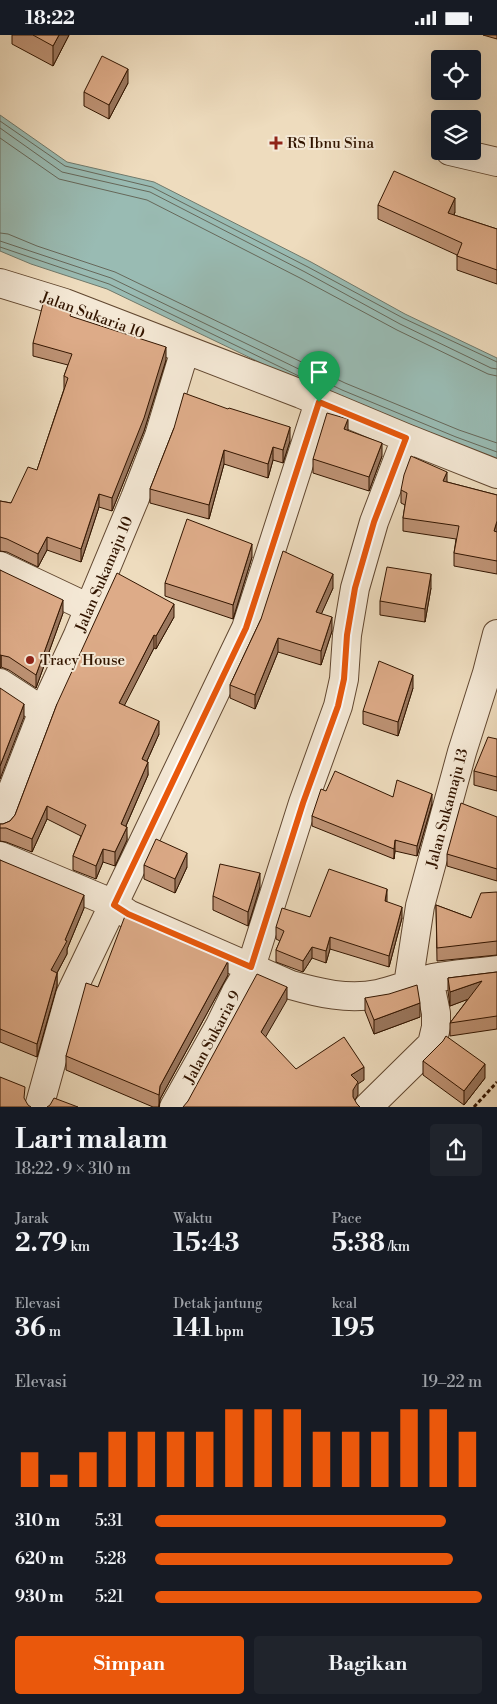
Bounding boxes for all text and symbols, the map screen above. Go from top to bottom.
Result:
text: 18:22 [25,6,75,30]
map controls [431,50,481,160]
button: locate [431,50,481,100]
button: layers [431,110,481,160]
place label: RS Ibnu Sina [287,134,374,153]
marker: RS Ibnu Sina [269,136,283,150]
street label: Jalan Sukaria 10 [37,287,148,343]
pin [298,351,340,402]
icon: arrive [305,358,333,386]
street label: Jalan Sukamaju 10 [71,513,137,636]
place label: Tracy House [40,651,125,670]
marker: Tracy House [24,654,36,666]
street label: Jalan Sukamaju 13 [422,746,473,871]
street label: Jalan Sukaria 9 [180,987,245,1088]
text: Lari malam [15,1122,168,1157]
button: share [430,1124,482,1176]
text: 18:22 · 9 × 310 m [15,1159,131,1179]
text: Jarak [15,1210,48,1228]
text: Waktu [173,1210,212,1228]
text: Pace [332,1210,362,1228]
text: 2.79 [15,1228,68,1259]
text: 15:43 [173,1228,239,1259]
text: 5:38 [332,1228,385,1259]
text: km [68,1238,90,1256]
text: /km [385,1238,410,1256]
text: Elevasi [15,1295,61,1313]
text: Detak jantung [173,1295,262,1313]
text: kcal [332,1295,357,1313]
text: 36 [15,1313,46,1344]
text: 141 [173,1313,213,1344]
text: 195 [332,1313,375,1344]
text: m [46,1323,61,1341]
text: bpm [213,1323,244,1341]
text: Elevasi [15,1372,67,1392]
text: 19–22 m [422,1372,482,1392]
text: 310 m [15,1511,60,1531]
text: 5:31 [95,1511,123,1531]
text: 620 m [15,1549,64,1569]
text: 5:28 [95,1549,126,1569]
text: 930 m [15,1587,63,1607]
text: 5:21 [95,1587,124,1607]
button: Simpan [15,1636,244,1694]
button: Bagikan [254,1636,482,1694]

